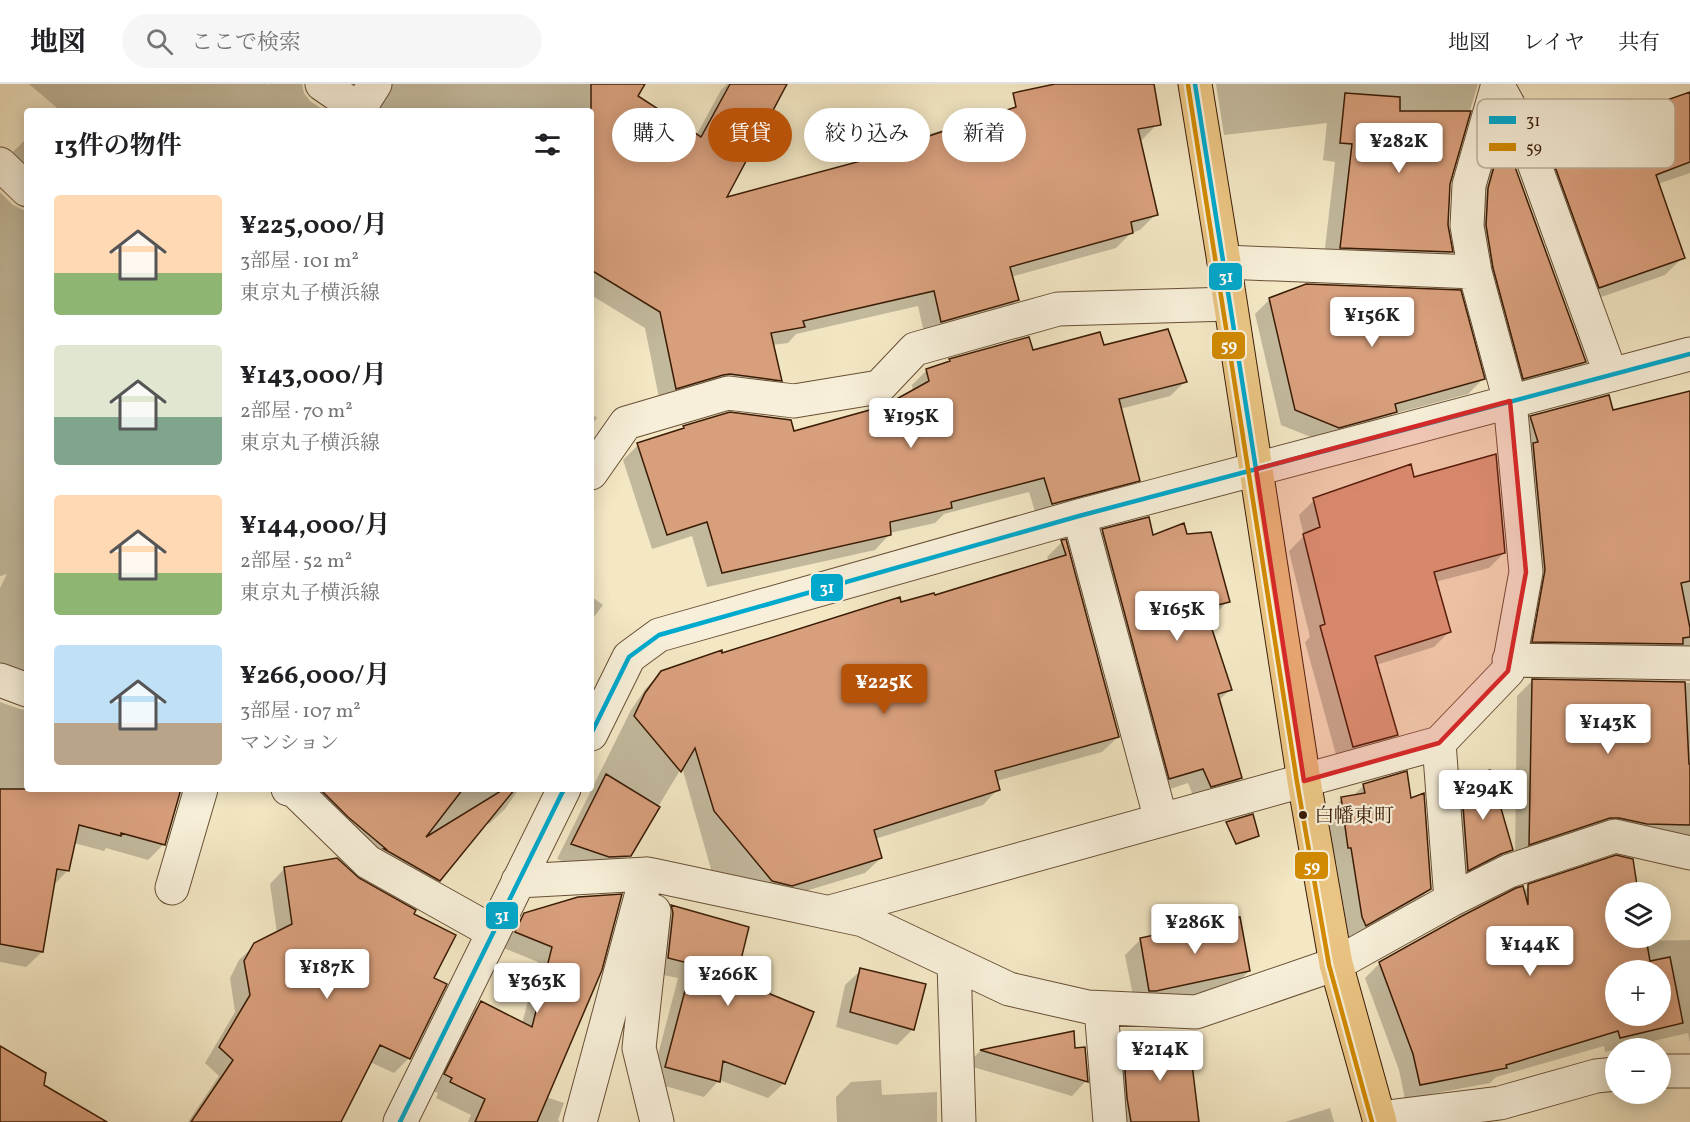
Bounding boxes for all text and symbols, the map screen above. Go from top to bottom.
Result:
search box [122,14,542,68]
text: 地図 [30,24,86,63]
icon: search [143,25,176,58]
text: ここで検索 [191,28,301,59]
text: 地図 [1448,29,1490,58]
text: レイヤ [1523,29,1585,58]
text: 共有 [1618,29,1660,58]
legend [1477,99,1675,168]
chip: 購入 [612,108,696,162]
chip: 賃貸 [708,108,792,162]
chip: 絞り込み [804,108,930,162]
chip: 新着 [942,108,1026,162]
text: 31 [1526,111,1540,133]
pin: ¥282K [1357,123,1441,174]
icon: filters [531,128,564,161]
text: ¥282K [1370,128,1428,156]
text: 13件の物件 [54,129,182,165]
text: 59 [1526,138,1542,160]
text: ¥225,000/月 [240,208,388,244]
icon: home [102,219,174,291]
text: 3部屋 · 101 m² [240,248,359,276]
line badge: 31 [1208,262,1243,291]
text: 31 [1219,267,1233,289]
text: 東京丸子横浜線 [240,280,380,308]
pin: ¥156K [1330,297,1414,348]
text: ¥156K [1344,302,1400,330]
line badge: 59 [1211,331,1246,360]
text: 59 [1221,336,1237,358]
text: ¥143,000/月 [240,358,387,394]
icon: home [102,369,174,441]
text: 2部屋 · 70 m² [240,398,353,426]
pin: ¥195K [869,398,953,449]
text: ¥195K [883,403,939,431]
text: 東京丸子横浜線 [240,430,380,458]
text: ¥144,000/月 [240,508,390,544]
icon: home [102,519,174,591]
text: 2部屋 · 52 m² [240,548,352,576]
line badge: 31 [810,573,844,602]
text: 31 [820,578,834,600]
text: 東京丸子横浜線 [240,580,380,608]
pin: ¥165K [1135,591,1219,642]
text: ¥165K [1149,596,1205,624]
text: ¥266,000/月 [240,658,391,694]
pin: ¥225K [842,664,926,715]
icon: home [102,669,174,741]
text: ¥225K [855,669,913,697]
text: 3部屋 · 107 m² [240,698,361,726]
pin: ¥143K [1566,704,1650,755]
text: ¥143K [1580,709,1636,737]
text: マンション [240,730,339,758]
pin: ¥294K [1441,770,1525,821]
text: ¥294K [1453,775,1513,803]
place label: 白幡東町 [1314,803,1394,831]
marker: 白幡東町 [1297,809,1309,821]
line badge: 59 [1294,851,1329,880]
text: 59 [1304,857,1320,879]
map controls [1605,882,1671,1104]
button: layers [1605,882,1671,948]
line badge: 31 [485,901,519,930]
pin: ¥286K [1153,904,1237,955]
text: 31 [495,906,509,928]
text: ¥286K [1165,909,1225,937]
pin: ¥144K [1488,926,1572,977]
text: ¥144K [1500,931,1560,959]
pin: ¥187K [285,949,369,1000]
text: ¥187K [299,954,355,982]
pin: ¥266K [686,956,770,1007]
button: + [1605,960,1671,1026]
text: ¥266K [698,961,758,989]
pin: ¥363K [495,963,579,1014]
text: ¥363K [508,968,566,996]
pin: ¥214K [1118,1031,1202,1082]
text: ¥214K [1131,1036,1189,1064]
button: − [1605,1038,1671,1104]

